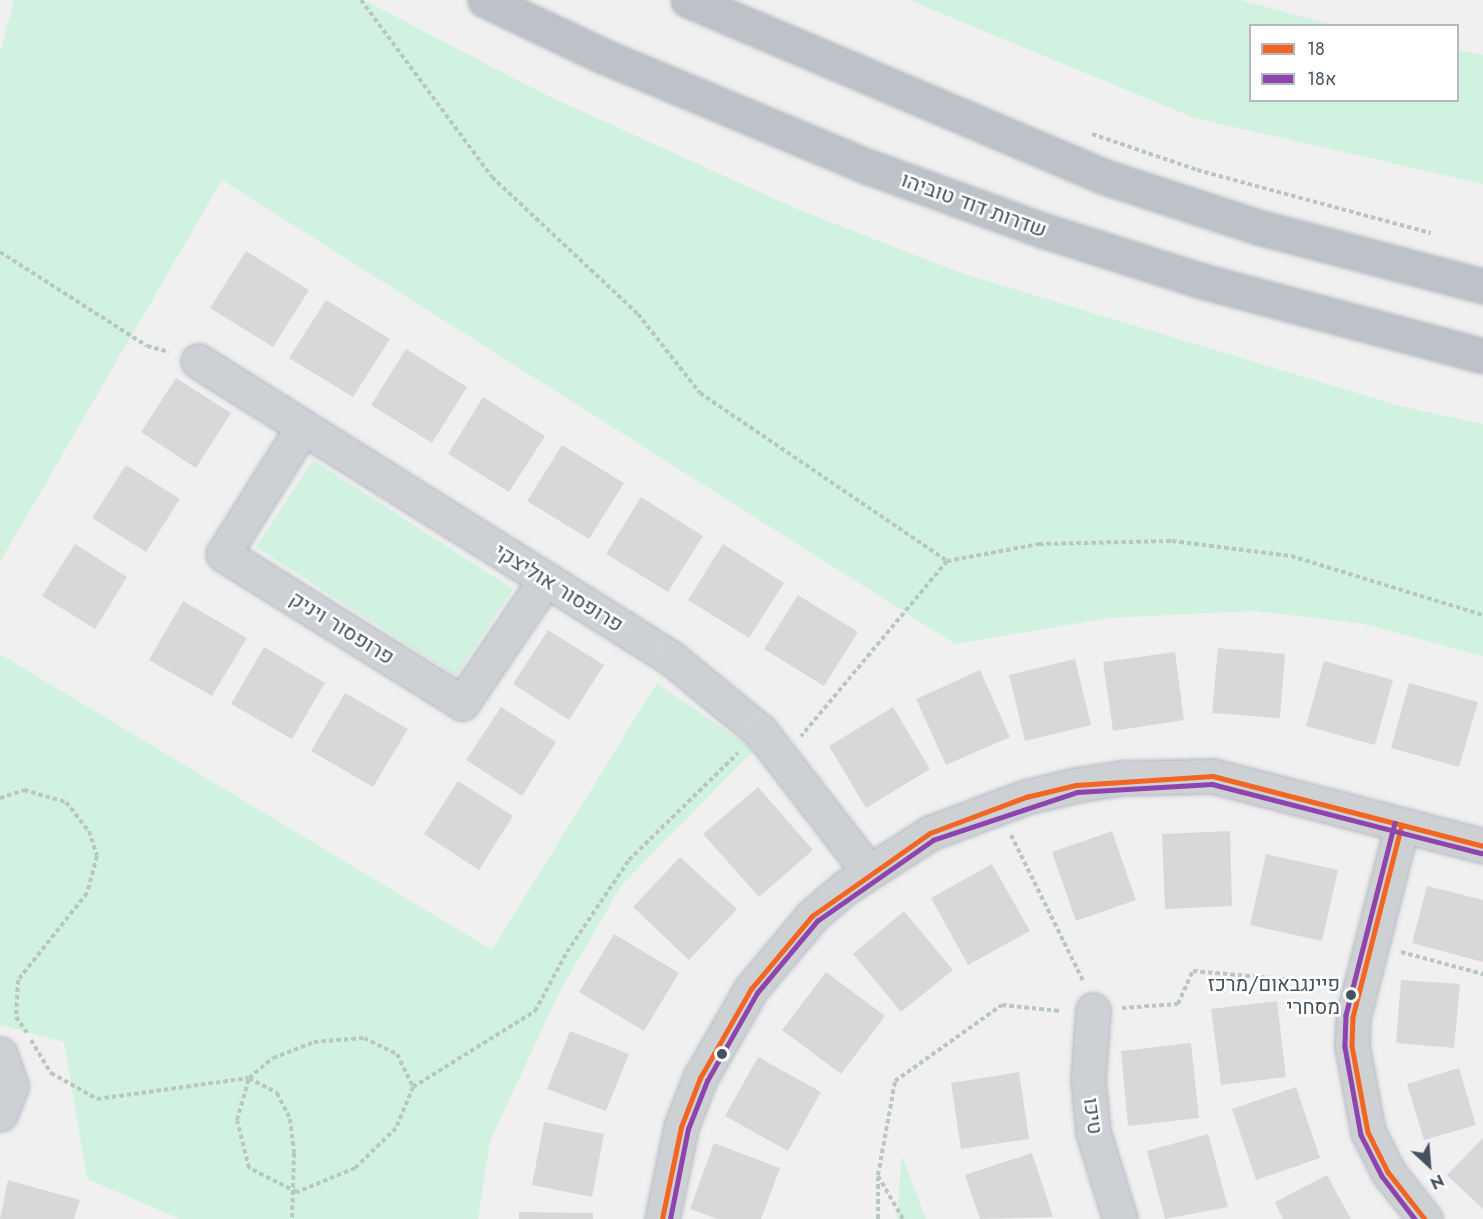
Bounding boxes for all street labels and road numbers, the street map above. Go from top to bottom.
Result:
street label: שדרות דוד טוביהו [898,167,1050,243]
street label: פרופסור אוליצקי [490,538,628,638]
street label: פרופסור ויניק [285,586,399,670]
street label: טיכו [1078,1096,1108,1136]

